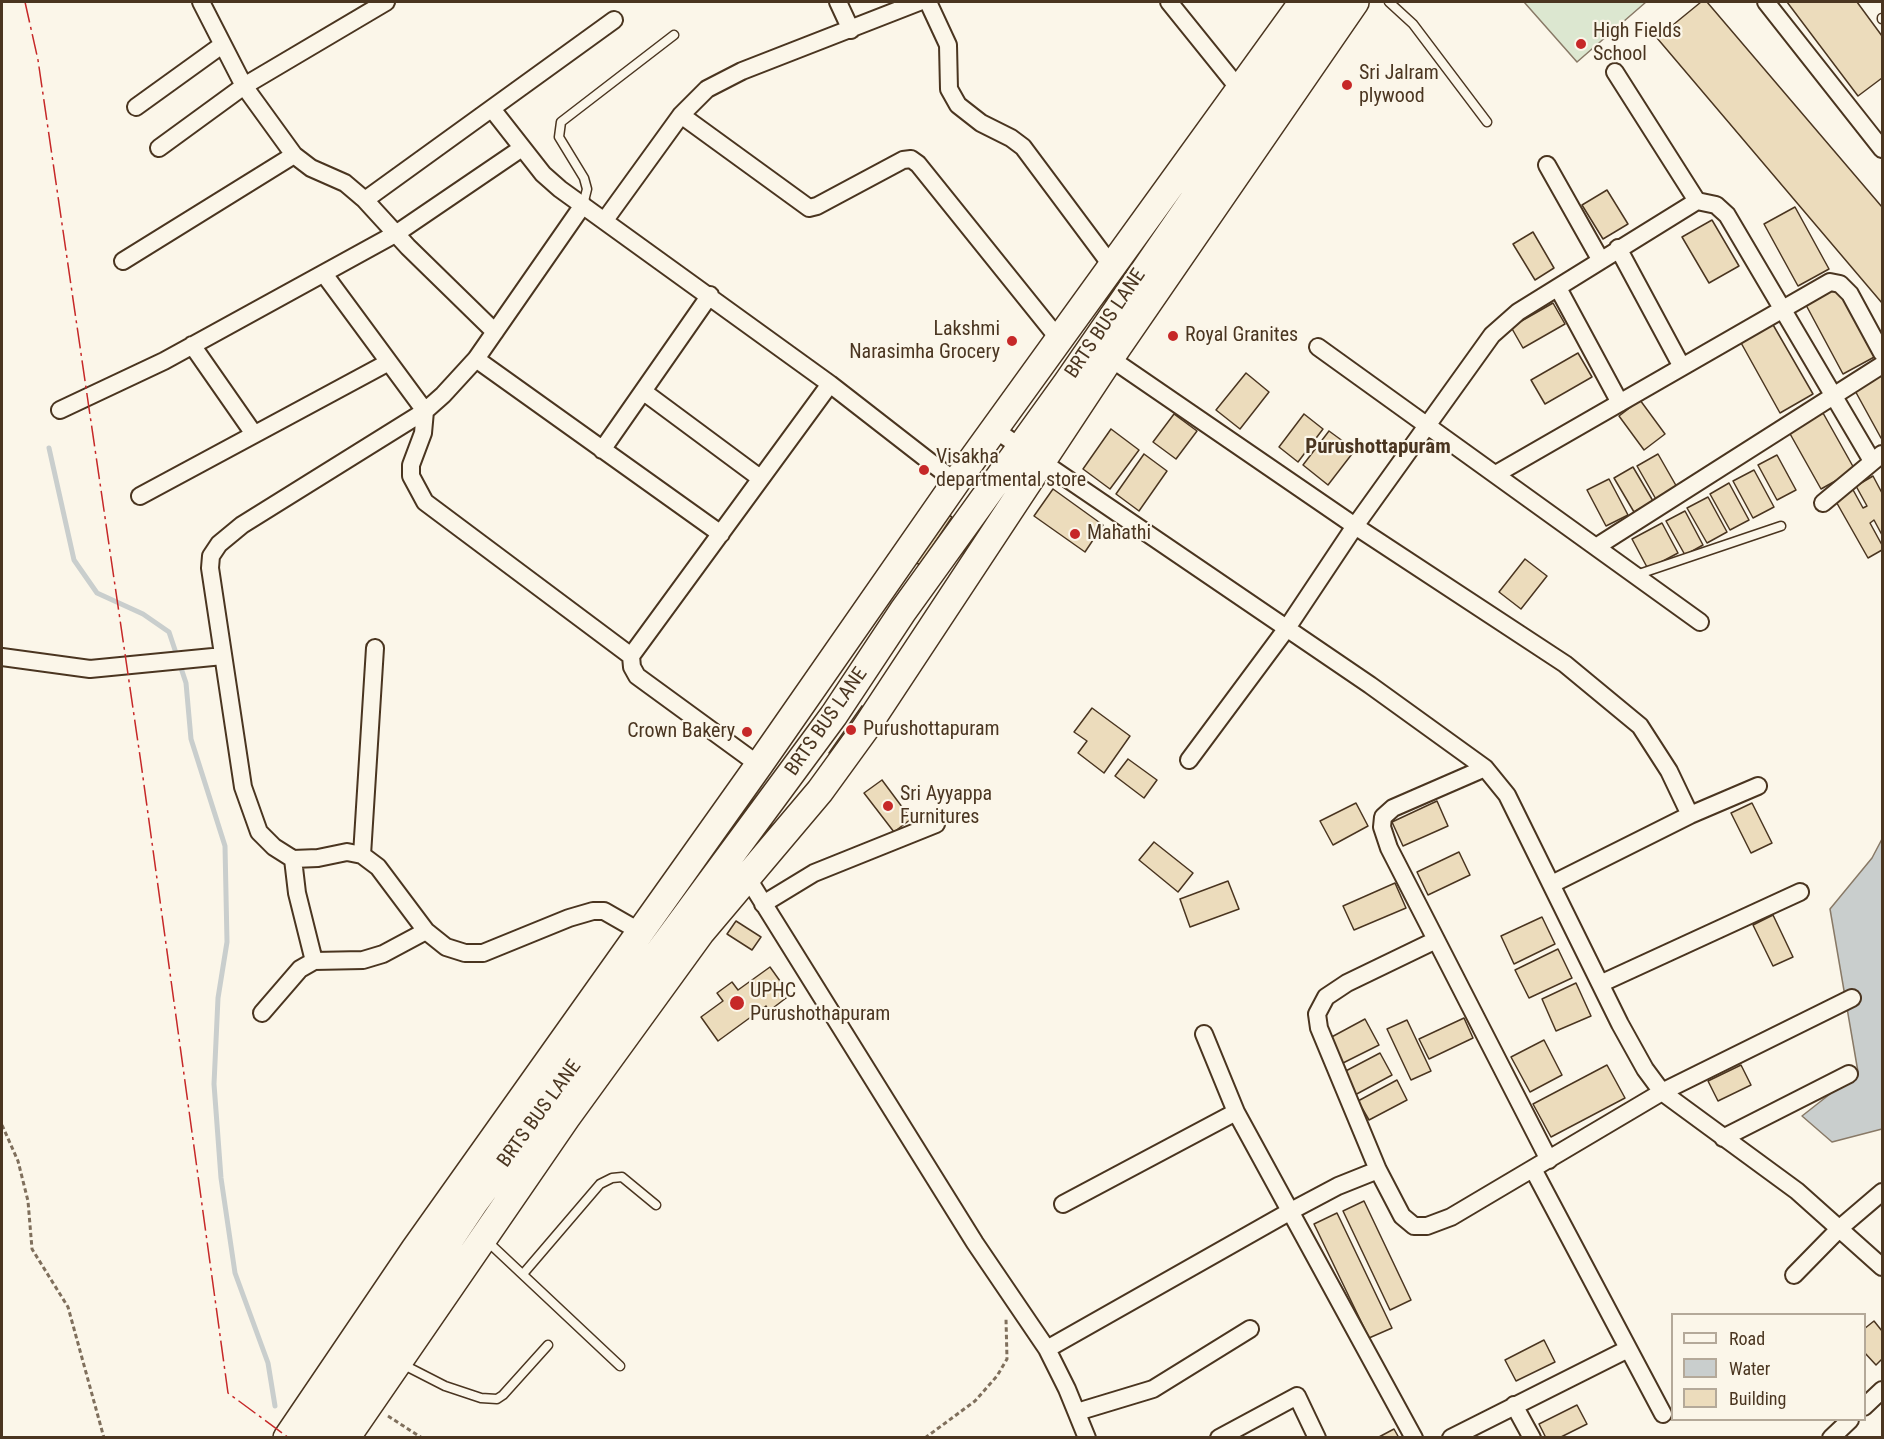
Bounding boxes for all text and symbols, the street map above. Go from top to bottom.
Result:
place label: High Fields School [1593,20,1681,67]
marker: High Fields School [1574,37,1588,51]
place label: Sri Jalram plywood [1359,62,1439,109]
marker: Sri Jalram plywood [1340,78,1354,92]
street label: BRTS BUS LANE [1061,265,1151,383]
place label: Lakshmi Narasimha Grocery [849,318,1000,365]
place label: Royal Granites [1185,324,1298,348]
marker: Royal Granites [1166,329,1180,343]
marker: Lakshmi Narasimha Grocery [1005,334,1019,348]
district label: Purushottapuram [1305,435,1451,461]
place label: Visakha departmental store [936,446,1086,493]
marker: Visakha departmental store [917,463,931,477]
place label: Mahathi [1087,522,1151,546]
marker: Mahathi [1068,527,1082,541]
street label: BRTS BUS LANE [781,663,873,781]
place label: Purushottapuram [863,718,1000,742]
place label: Crown Bakery [627,720,735,744]
marker: Purushottapuram [844,723,858,737]
marker: Crown Bakery [740,725,754,739]
place label: Sri Ayyappa Furnitures [900,783,992,830]
marker: Sri Ayyappa Furnitures [881,799,895,813]
place label: UPHC Purushothapuram [750,980,890,1027]
marker: UPHC Purushothapuram [728,994,746,1012]
street label: BRTS BUS LANE [493,1056,587,1172]
legend [1671,1313,1866,1421]
text: Road [1729,1328,1765,1349]
text: Water [1729,1358,1770,1379]
text: Building [1729,1388,1786,1409]

